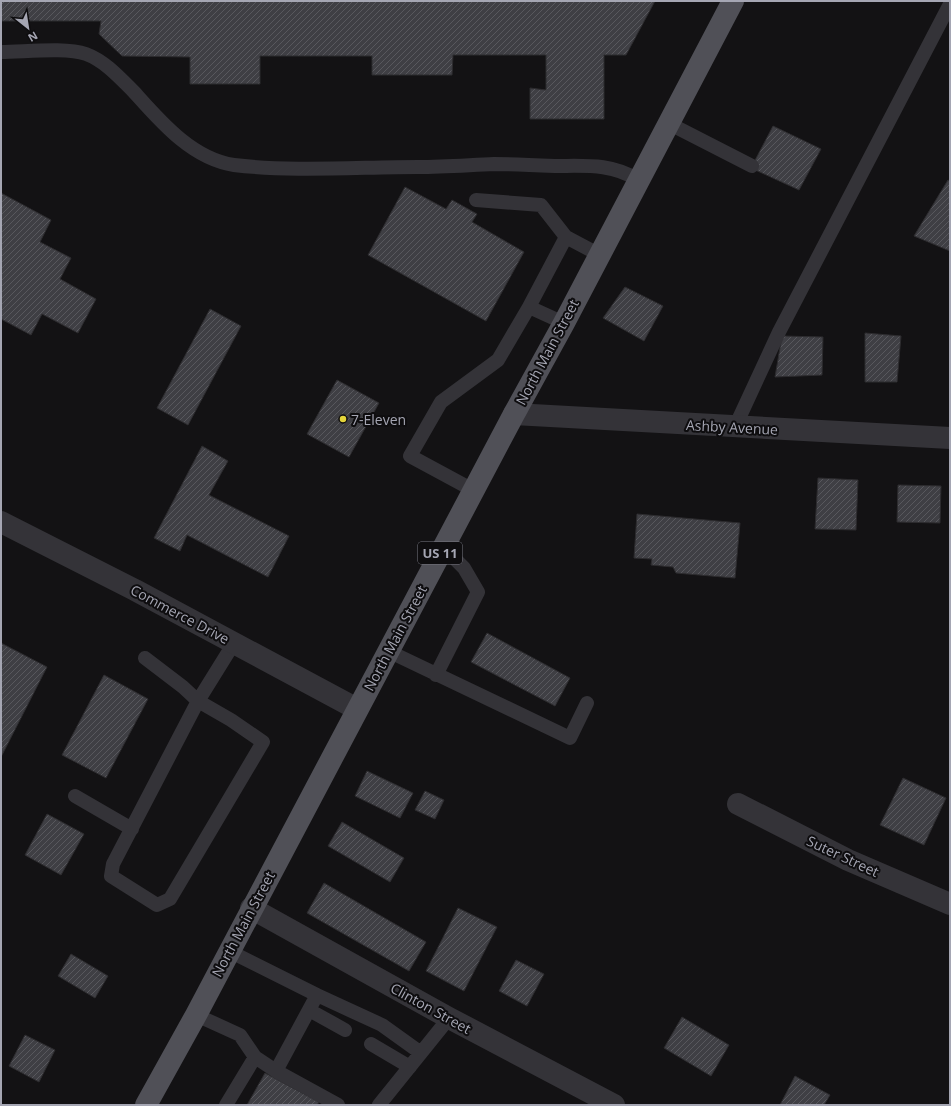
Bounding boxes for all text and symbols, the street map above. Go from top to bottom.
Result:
north arrow [8,8,48,48]
text: N [26,28,41,46]
street label: North Main Street [511,296,583,408]
place label: 7-Eleven [351,410,406,429]
marker: 7-Eleven [338,414,348,424]
street label: Ashby Avenue [686,415,779,439]
road number: US 11 [418,542,462,564]
street label: Commerce Drive [127,580,233,648]
street label: North Main Street [359,582,431,694]
street label: Suter Street [804,831,882,881]
street label: North Main Street [207,868,279,980]
street label: Clinton Street [387,978,475,1038]

